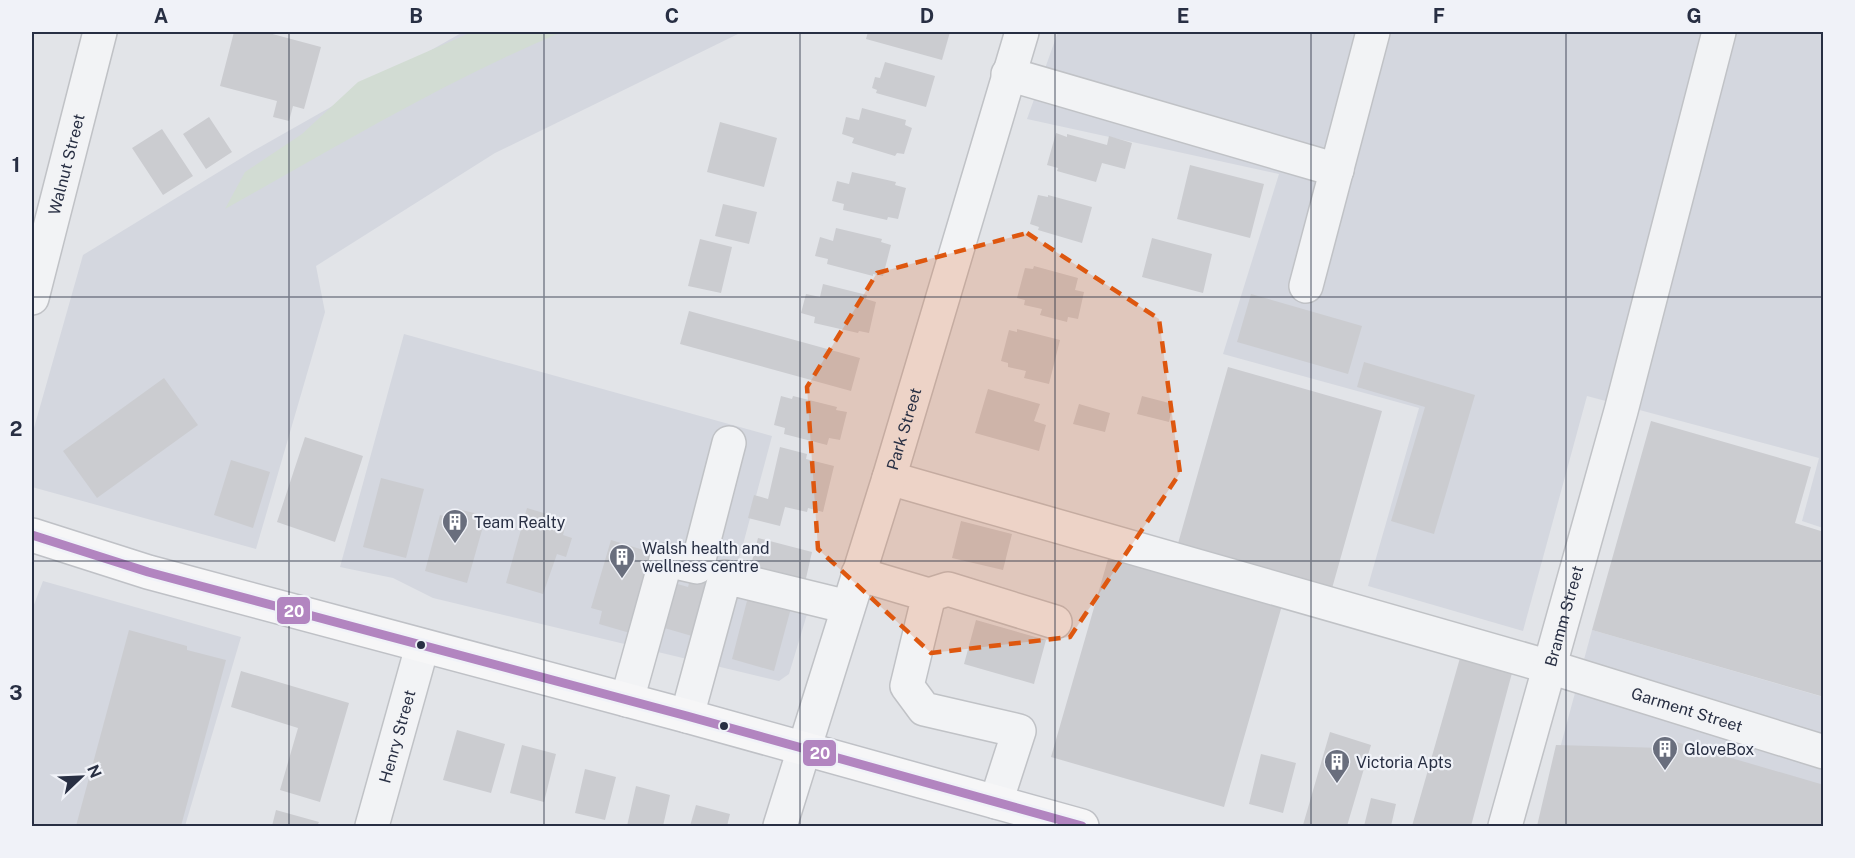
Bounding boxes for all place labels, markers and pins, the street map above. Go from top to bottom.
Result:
building icon: Team Realty [440,507,470,545]
place label: Team Realty [474,513,566,532]
place label: Walsh health and wellness centre [642,539,769,576]
building icon: Walsh health and wellness centre [607,542,637,580]
unlabelled marker [415,639,427,651]
unlabelled marker [718,720,730,732]
building icon: GloveBox [1650,734,1680,772]
place label: GloveBox [1684,740,1754,759]
building icon: Victoria Apts [1322,747,1352,785]
place label: Victoria Apts [1356,753,1452,772]

